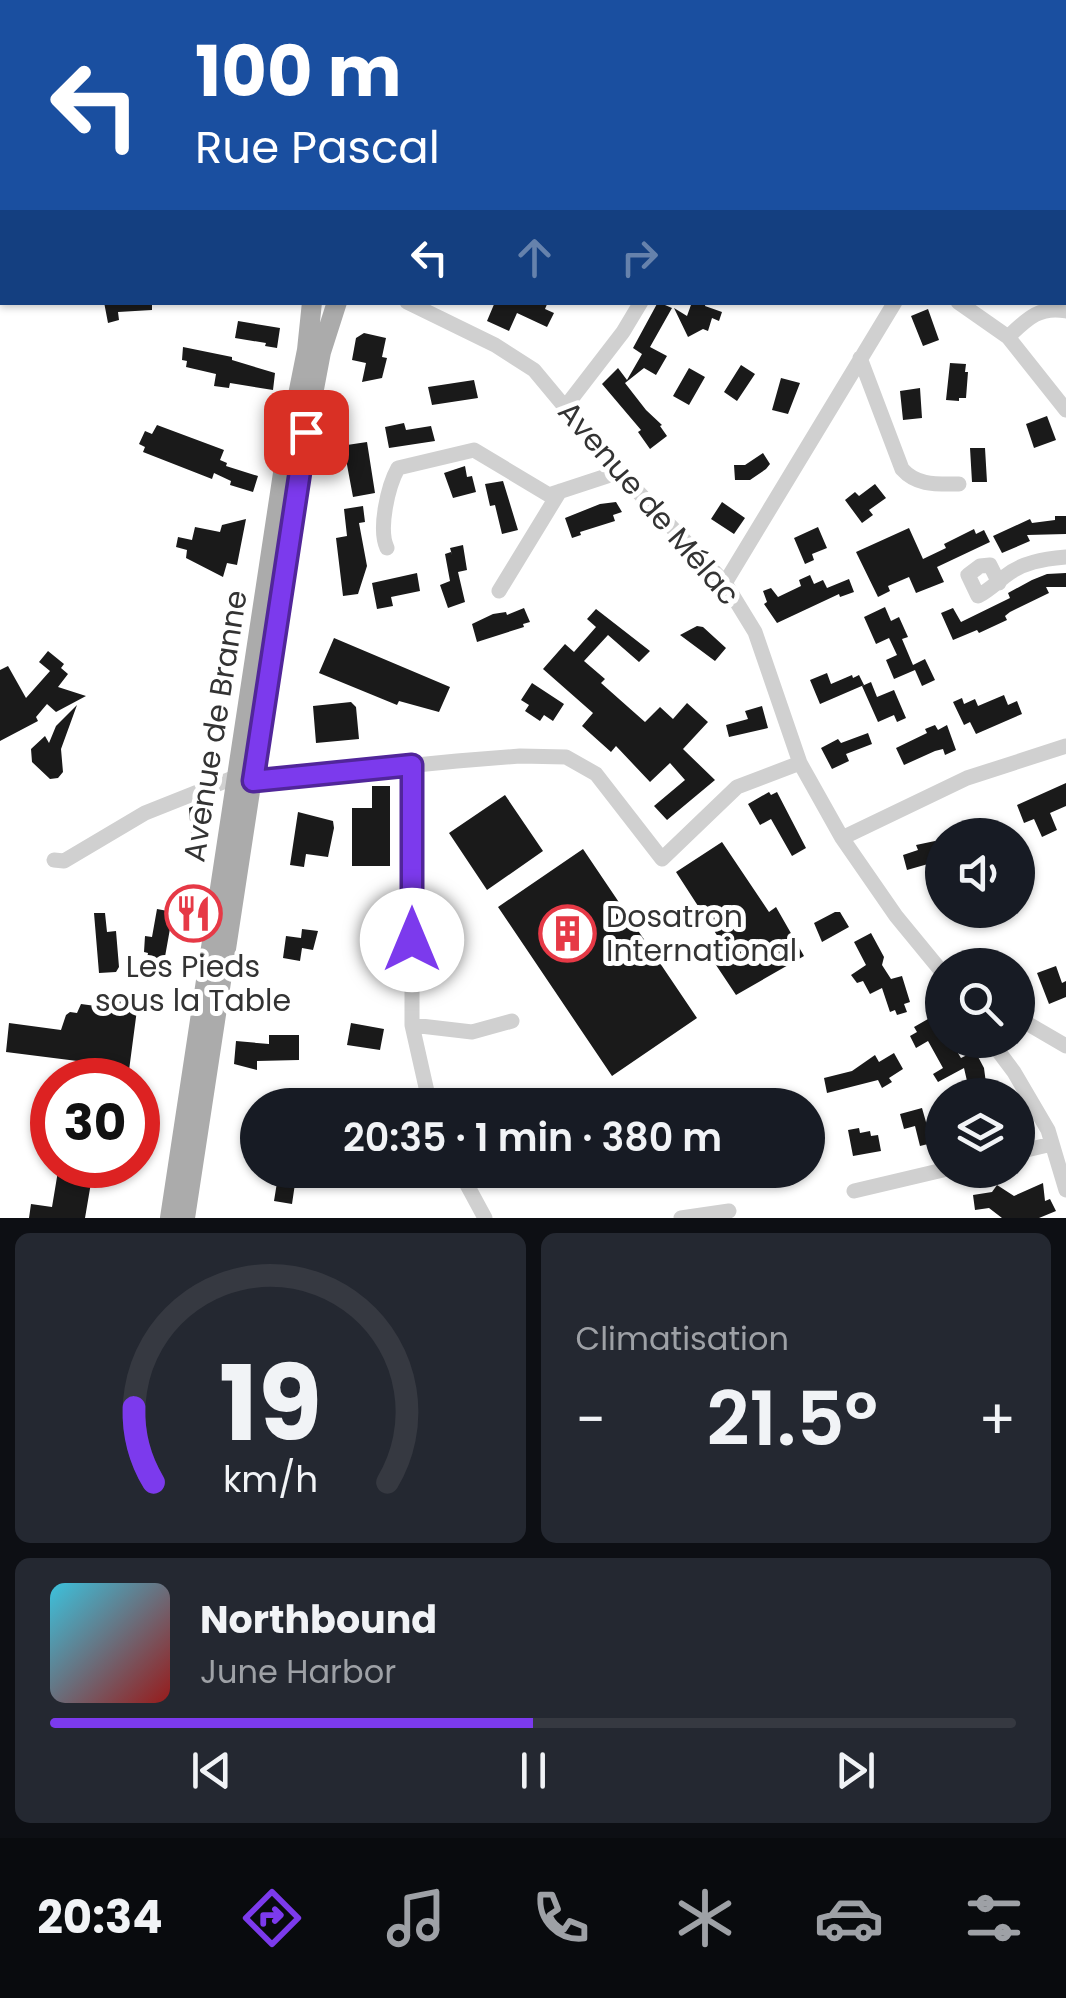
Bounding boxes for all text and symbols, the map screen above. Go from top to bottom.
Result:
text: 100 m [195,22,402,121]
icon: left [30,40,160,170]
text: Rue Pascal [195,116,440,179]
icon: left [402,230,457,285]
icon: ahead [507,230,562,285]
icon: right [612,230,667,285]
pin [264,390,349,475]
street label: Avenue de Mélac [548,392,750,614]
icon: arrive [279,405,334,460]
street label: Avenue de Branne [172,587,258,865]
map controls [925,818,1035,1188]
button: sound [925,818,1035,928]
restaurant icon: Les Pieds sous la Table [163,883,223,943]
position arrow [360,888,464,992]
place label: Dosatron International [606,895,797,972]
building icon: Dosatron International [537,903,597,963]
place label: Les Pieds sous la Table [95,945,291,1022]
button: search [925,948,1035,1058]
speed limit sign: 30 [30,1058,160,1188]
button: layers [925,1078,1035,1188]
text: 20:35 · 1 min · 380 m [343,1111,722,1164]
text: Climatisation [576,1316,789,1361]
text: 19 [219,1331,322,1476]
text: 21.5° [706,1366,878,1471]
text: − [576,1381,606,1458]
text: + [978,1381,1016,1458]
text: km/h [223,1454,318,1505]
text: Northbound [200,1593,437,1646]
text: June Harbor [200,1649,396,1694]
icon: previous [184,1743,239,1798]
icon: pause [506,1743,561,1798]
icon: next [828,1743,883,1798]
icon: directions [237,1883,307,1953]
icon: music [381,1883,451,1953]
icon: phone [526,1883,596,1953]
icon: climate [670,1883,740,1953]
icon: car [814,1883,884,1953]
icon: filters [959,1883,1029,1953]
text: 20:34 [37,1886,163,1949]

